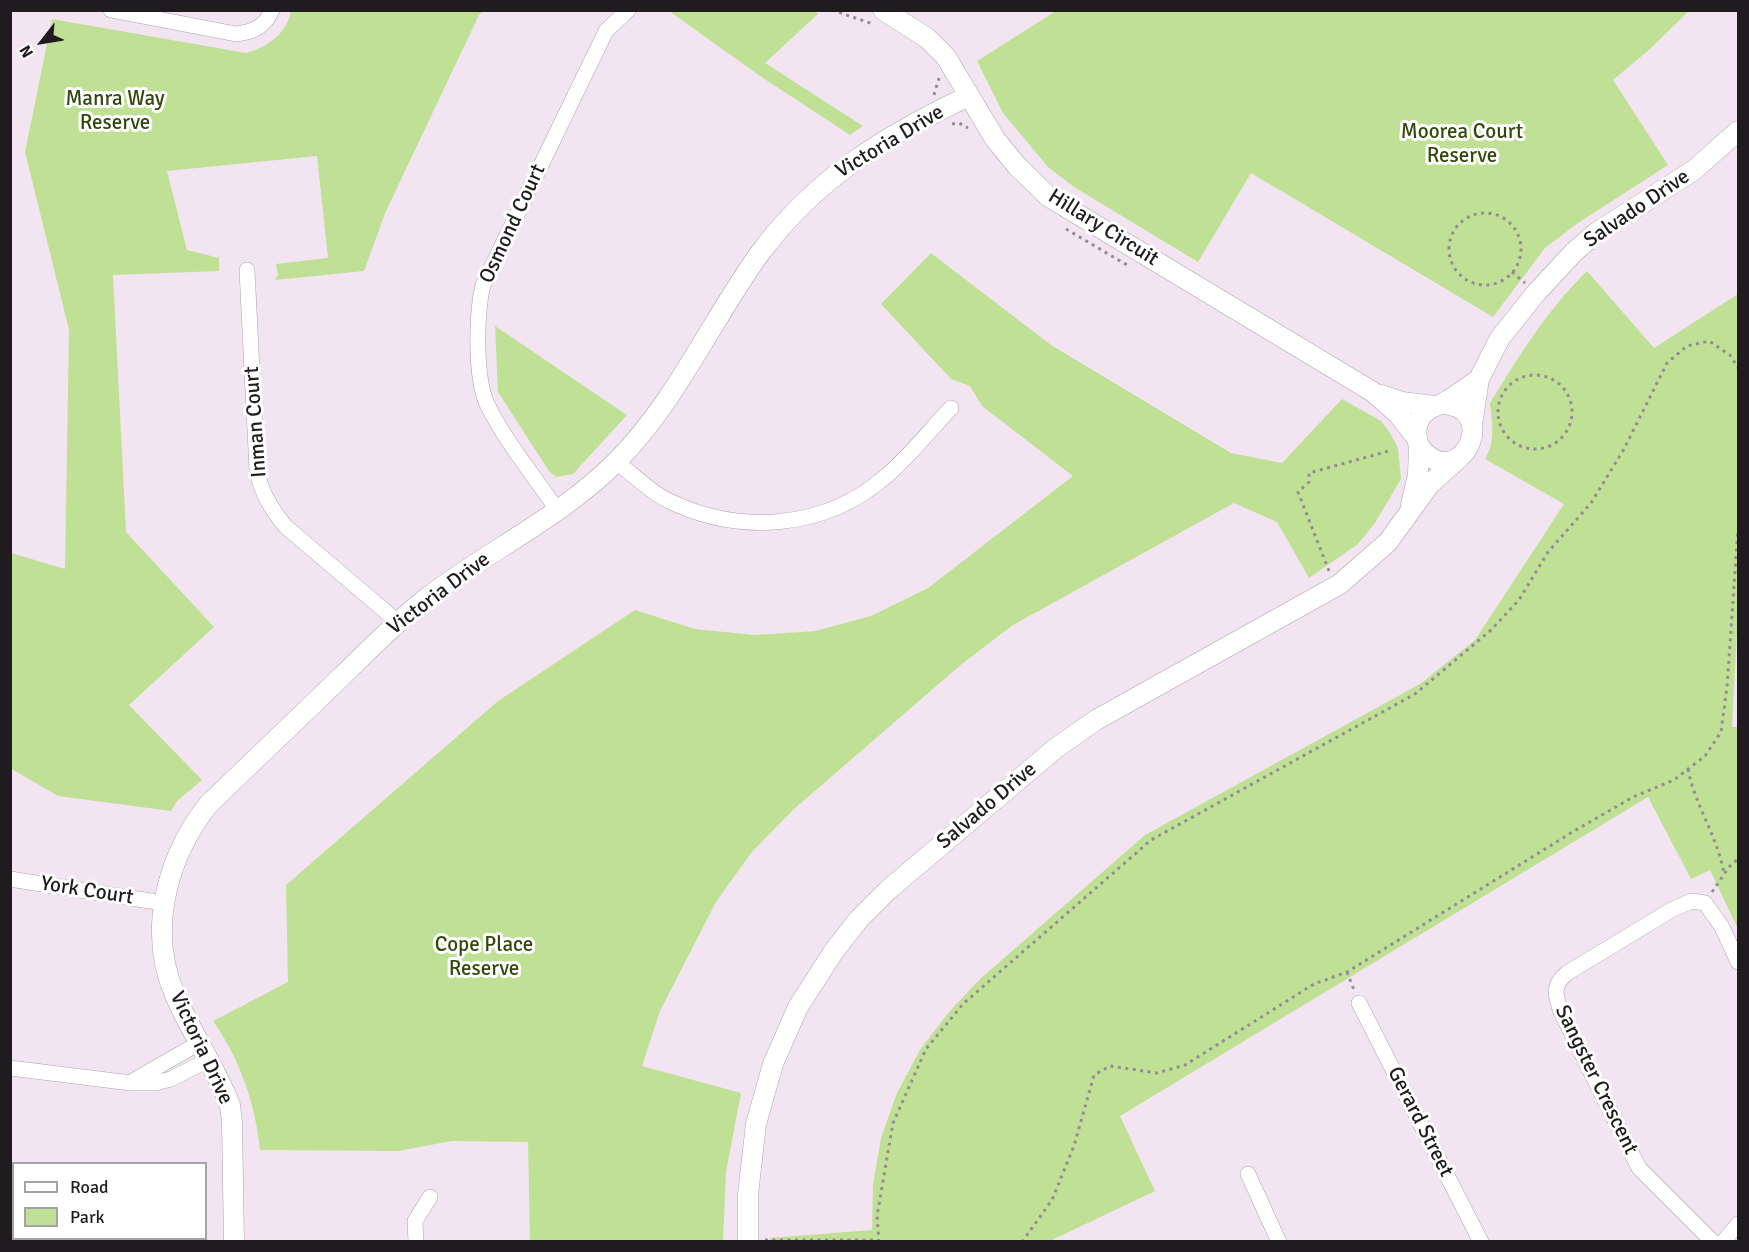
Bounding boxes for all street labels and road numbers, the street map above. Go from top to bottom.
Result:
street label: Victoria Drive [831,100,949,184]
street label: Osmond Court [474,161,552,287]
street label: Salvado Drive [1579,164,1695,254]
street label: Hillary Circuit [1043,184,1163,272]
street label: Inman Court [240,365,272,479]
street label: Victoria Drive [383,547,495,641]
street label: Salvado Drive [932,757,1042,855]
street label: York Court [39,871,135,911]
street label: Victoria Drive [164,988,238,1108]
street label: Sangster Crescent [1549,1001,1643,1159]
street label: Gerard Street [1381,1063,1459,1181]

